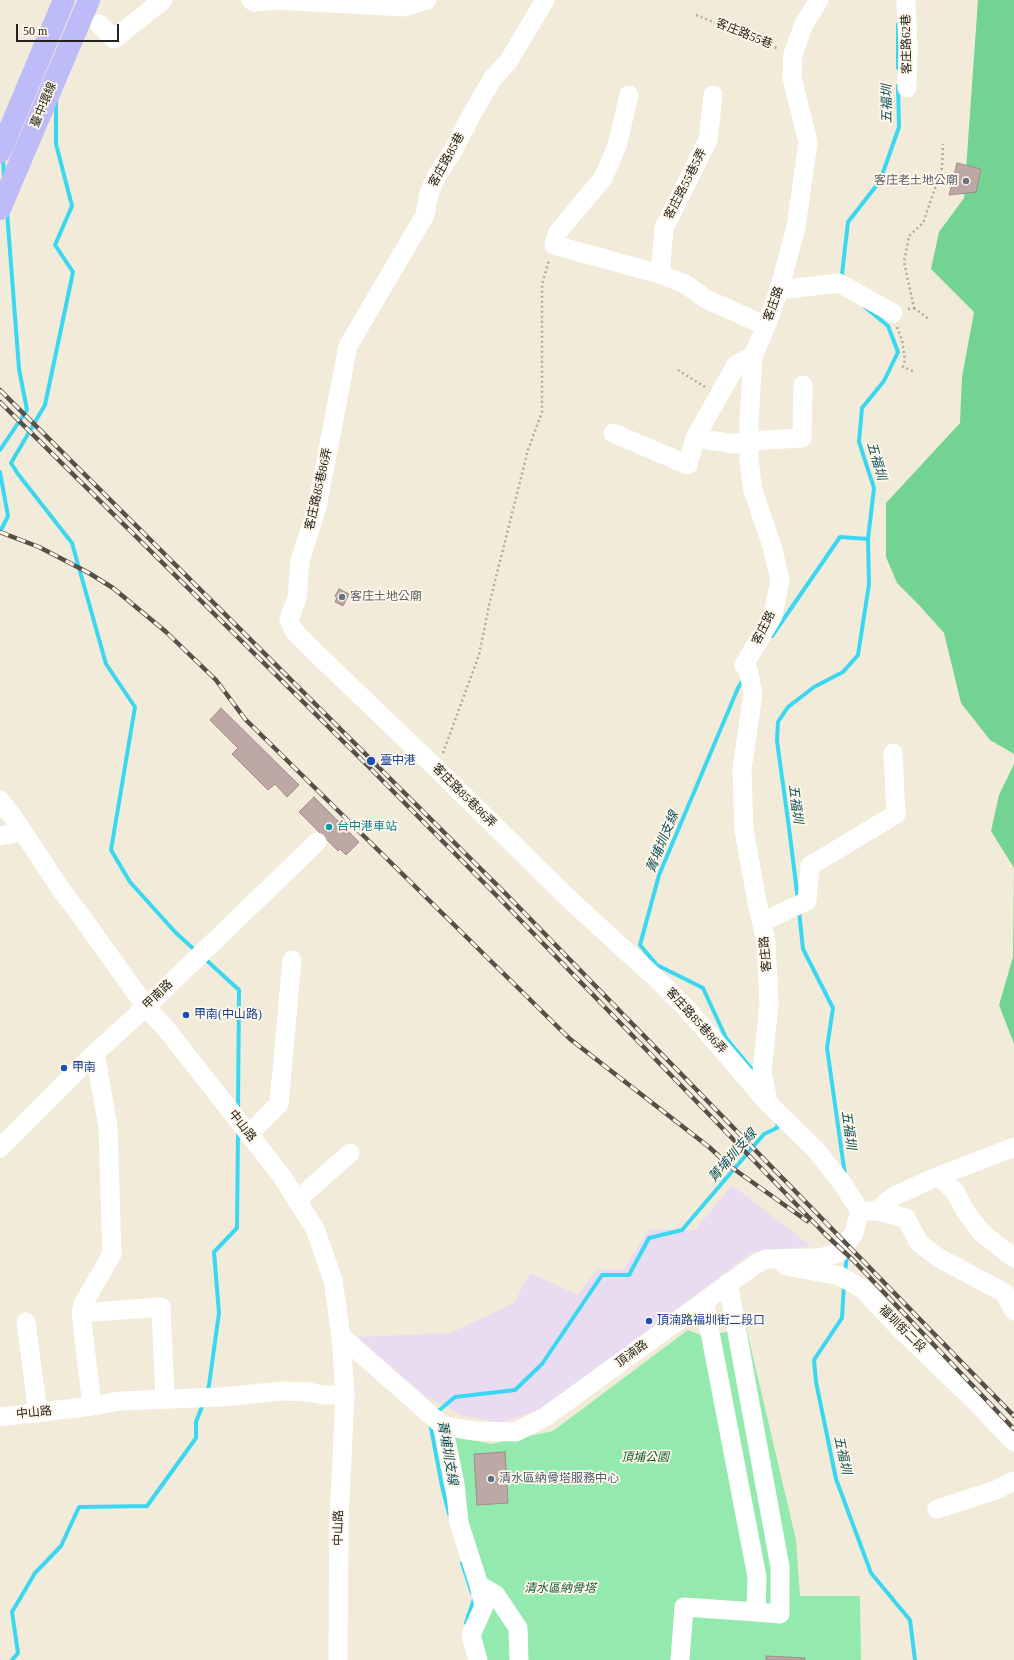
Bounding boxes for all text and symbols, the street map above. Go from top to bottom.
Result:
street label: 客庄路62巷 [899,14,915,74]
scale bar [18,16,121,42]
street label: 客庄路55巷 [713,16,775,52]
text: 50 m [23,24,47,38]
street label: 臺中環線 [28,80,60,130]
water label: 五福圳 [880,85,896,123]
street label: 客庄路85巷 [426,130,468,190]
street label: 客庄路55巷5弄 [662,146,710,222]
place label: 客庄老土地公廟 [874,174,958,188]
marker: 客庄老土地公廟 [961,176,971,186]
street label: 客庄路 [761,285,787,323]
water label: 五福圳 [863,440,889,482]
street label: 客庄路85巷86弄 [303,446,335,532]
place label: 客庄土地公廟 [350,590,422,604]
marker: 客庄土地公廟 [337,592,347,602]
street label: 客庄路 [749,609,779,647]
place label: 臺中港 [380,754,416,768]
marker: 臺中港 [365,755,377,767]
street label: 客庄路85巷86弄 [429,761,499,831]
water label: 五福圳 [785,784,805,824]
water label: 菁埔圳支線 [644,809,682,875]
place label: 台中港車站 [337,820,397,834]
marker: 台中港車站 [324,822,334,832]
street label: 客庄路 [757,935,775,973]
street label: 甲南路 [140,977,176,1013]
street label: 客庄路85巷86弄 [663,985,729,1057]
place label: 甲南(中山路) [194,1008,262,1022]
marker: 甲南(中山路) [181,1010,191,1020]
place label: 甲南 [72,1061,96,1075]
marker: 甲南 [59,1063,69,1073]
street label: 中山路 [225,1107,259,1145]
water label: 五福圳 [838,1110,858,1150]
water label: 菁埔圳支線 [706,1126,760,1186]
street label: 福圳街二段 [876,1303,928,1355]
place label: 頂湳路福圳街二段口 [657,1314,765,1328]
marker: 頂湳路福圳街二段口 [644,1316,654,1326]
street label: 頂湳路 [613,1338,651,1370]
street label: 中山路 [15,1404,53,1422]
water label: 菁埔圳支線 [434,1420,460,1486]
water label: 五福圳 [830,1434,854,1476]
park label: 頂埔公園 [621,1451,669,1465]
place label: 清水區納骨塔服務中心 [499,1472,619,1486]
marker: 清水區納骨塔服務中心 [486,1474,496,1484]
street label: 中山路 [331,1510,347,1546]
park label: 清水區納骨塔 [524,1582,596,1596]

